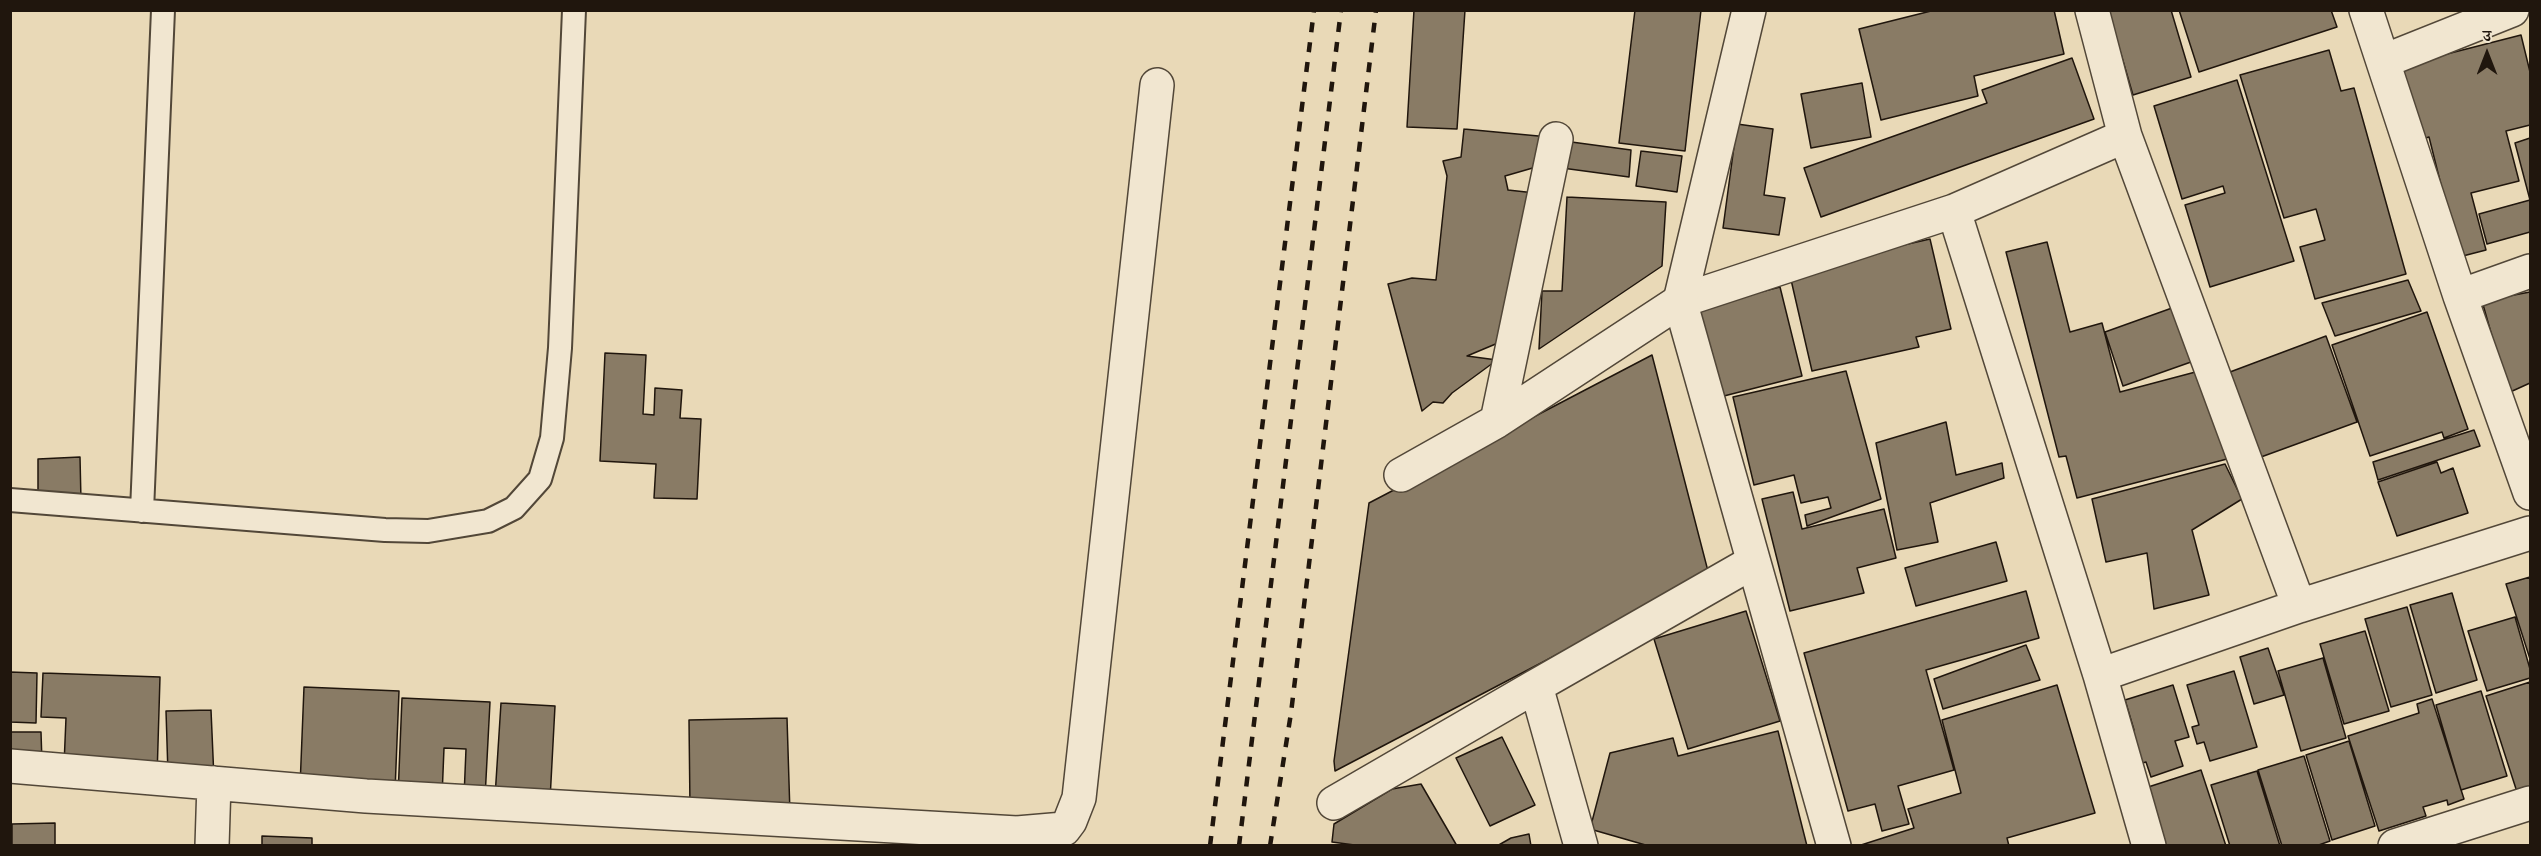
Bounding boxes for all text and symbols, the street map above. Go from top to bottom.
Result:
north arrow [2457,24,2517,84]
text: उ [2483,25,2491,46]

